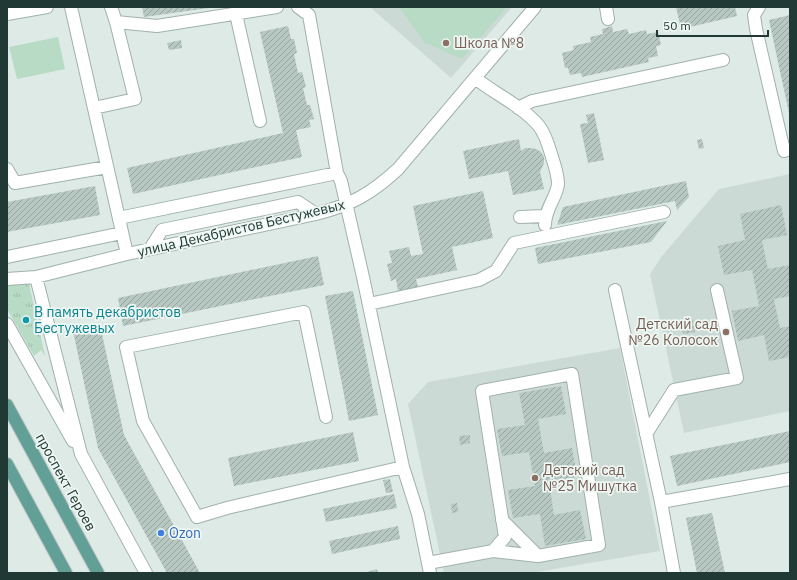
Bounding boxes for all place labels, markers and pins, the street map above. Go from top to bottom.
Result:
place label: Школа №8 [454,34,524,52]
marker: Школа №8 [441,38,451,48]
place label: В память декабристов Бестужевых [34,303,181,337]
marker: В память декабристов Бестужевых [21,315,31,325]
place label: Детский сад №26 Колосок [629,315,718,349]
marker: Детский сад №26 Колосок [721,327,731,337]
place label: Детский сад №25 Мишутка [543,461,638,495]
marker: Детский сад №25 Мишутка [530,473,540,483]
place label: Ozon [169,524,201,542]
marker: Ozon [156,528,166,538]

